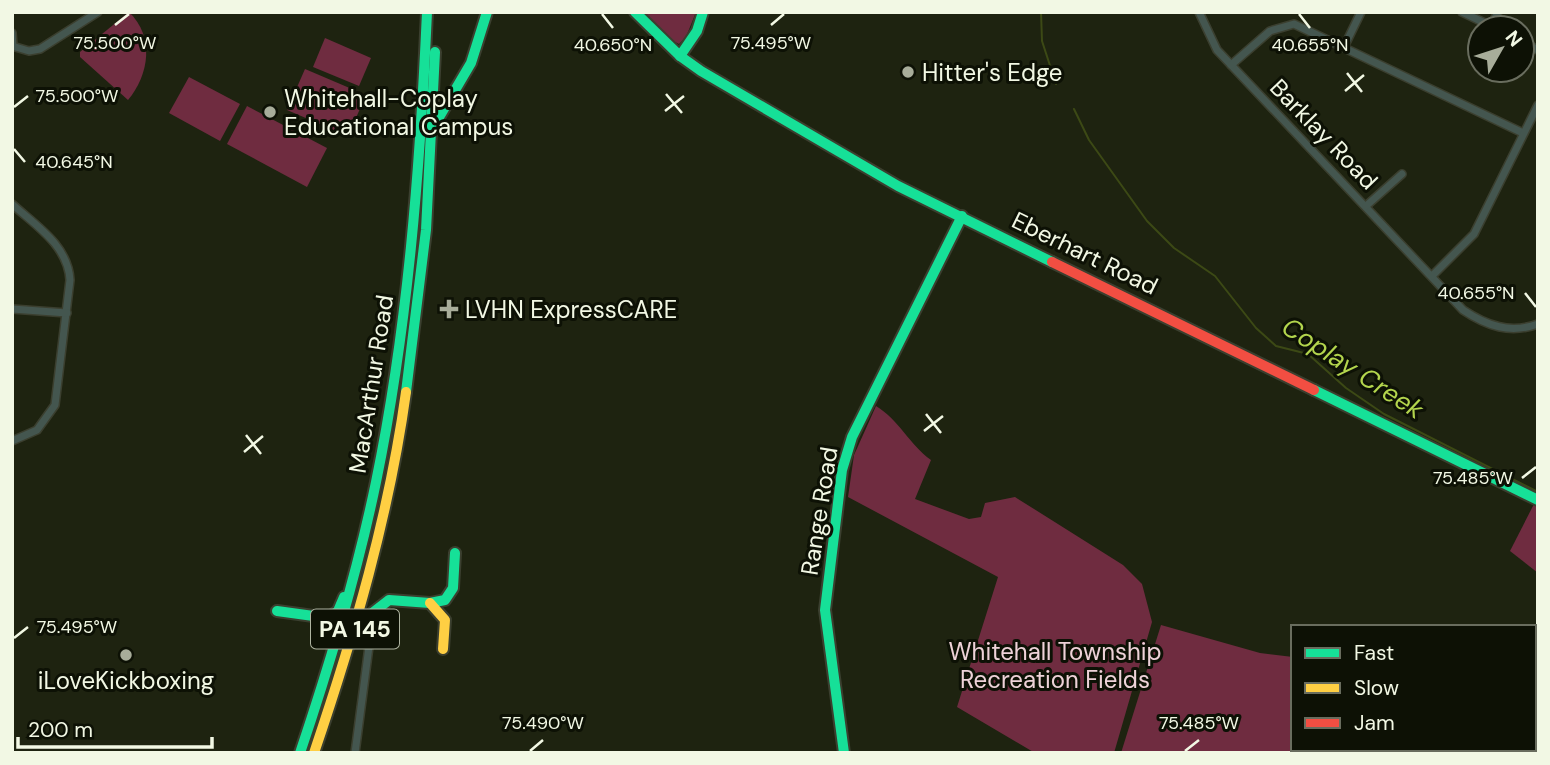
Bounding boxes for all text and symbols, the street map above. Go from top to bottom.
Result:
north arrow [1466,14,1536,84]
text: N [1500,25,1528,52]
text: 75.500°W [74,31,156,55]
text: 75.495°W [731,31,811,55]
text: 40.650°N [574,33,652,57]
text: 40.655°N [1271,33,1349,57]
place label: Hitter's Edge [922,57,1063,88]
marker: Hitter's Edge [900,64,916,80]
street label: Barklay Road [1263,72,1385,196]
place label: Whitehall-Coplay Educational Campus [284,83,513,142]
text: 75.500°W [36,84,118,108]
marker: Whitehall-Coplay Educational Campus [262,104,278,120]
text: 40.645°N [35,150,113,174]
street label: Eberhart Road [1007,204,1163,302]
text: 40.655°N [1437,281,1515,305]
street label: MacArthur Road [342,293,400,475]
place label: LVHN ExpressCARE [465,294,677,325]
marker: LVHN ExpressCARE [439,299,459,319]
water label: Coplay Creek [1275,309,1431,427]
street label: Range Road [794,445,844,577]
text: 75.485°W [1433,466,1513,490]
road number: PA 145 [311,610,399,649]
text: 75.495°W [37,615,117,639]
legend [1291,625,1536,751]
park label: Whitehall Township Recreation Fields [948,636,1162,695]
text: Fast [1354,639,1394,667]
marker: iLoveKickboxing [118,647,134,663]
place label: iLoveKickboxing [38,665,214,696]
text: Slow [1354,674,1399,702]
scale bar [18,706,212,750]
text: Jam [1354,709,1395,737]
text: 75.490°W [502,711,584,735]
text: 75.485°W [1159,711,1239,735]
text: 200 m [28,716,93,744]

